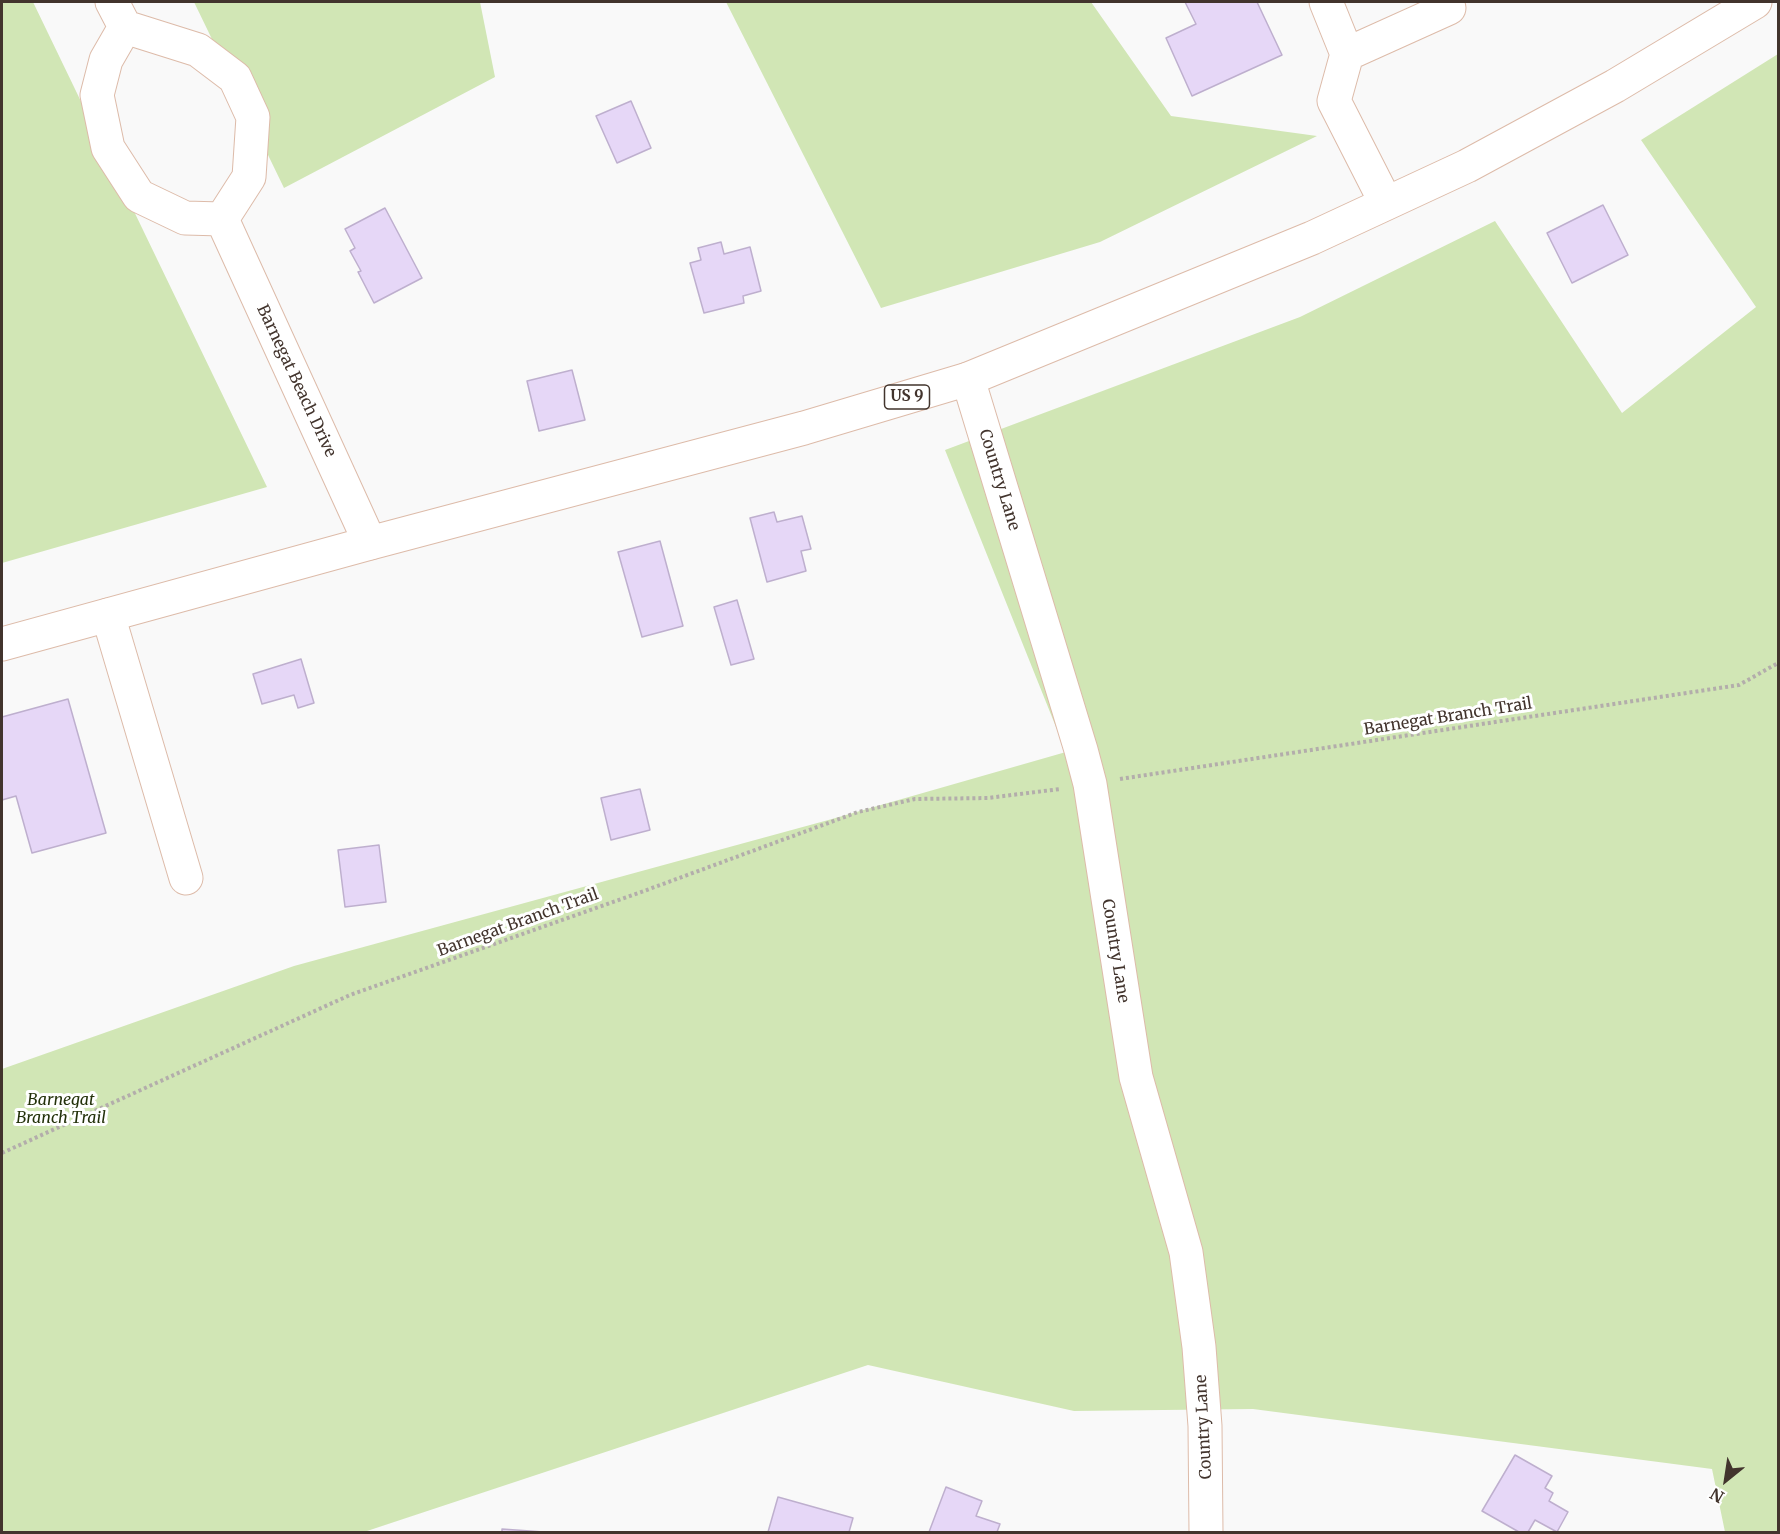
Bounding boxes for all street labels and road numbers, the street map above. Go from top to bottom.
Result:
street label: Barnegat Beach Drive [252,302,340,460]
road number: US 9 [884,385,930,409]
street label: Country Lane [975,427,1023,533]
street label: Barnegat Branch Trail [1363,694,1533,740]
street label: Barnegat Branch Trail [435,885,601,961]
street label: Country Lane [1097,898,1133,1004]
street label: Country Lane [1192,1374,1216,1480]

